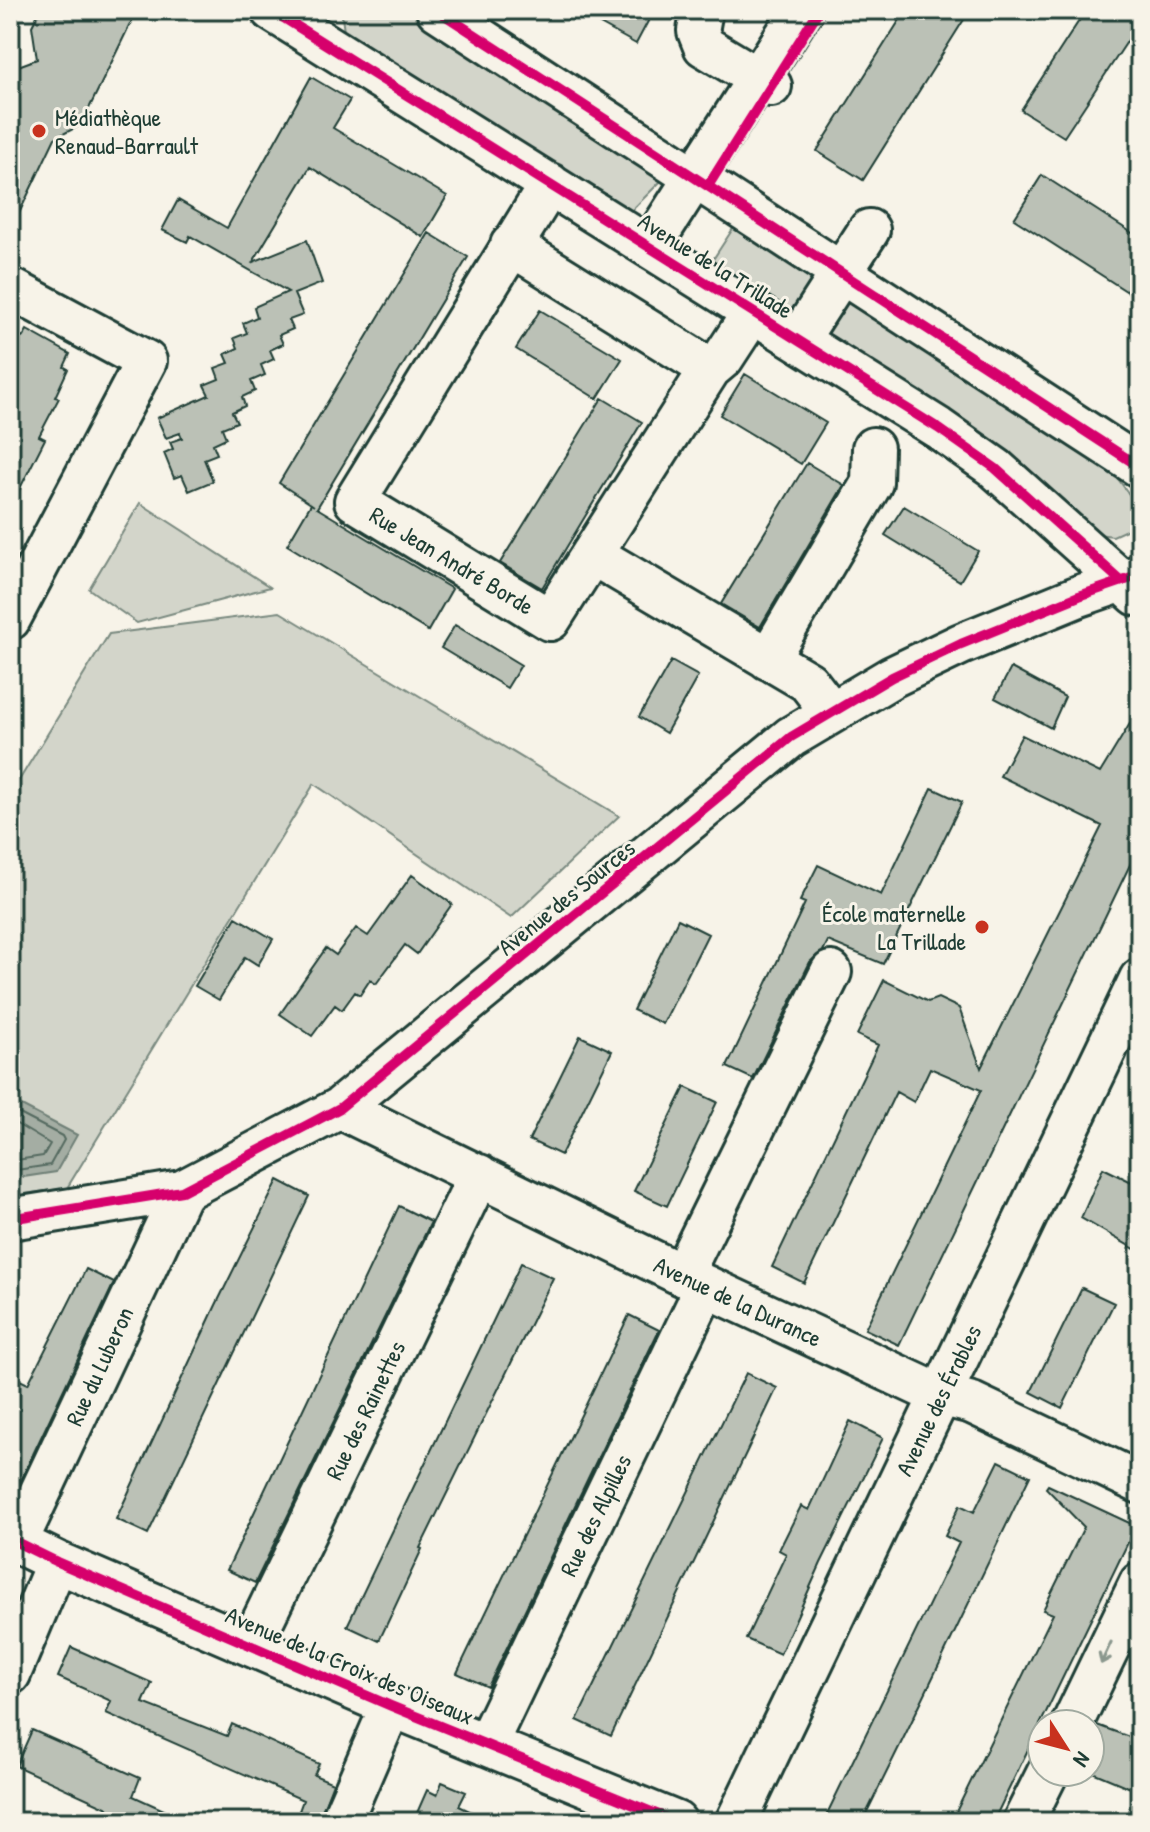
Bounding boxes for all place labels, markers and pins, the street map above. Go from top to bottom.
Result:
place label: Médiathèque Renaud-Barrault [55,101,199,161]
marker: Médiathèque Renaud-Barrault [30,122,48,140]
place label: École maternelle La Trillade [822,897,966,957]
marker: École maternelle La Trillade [973,918,991,936]

